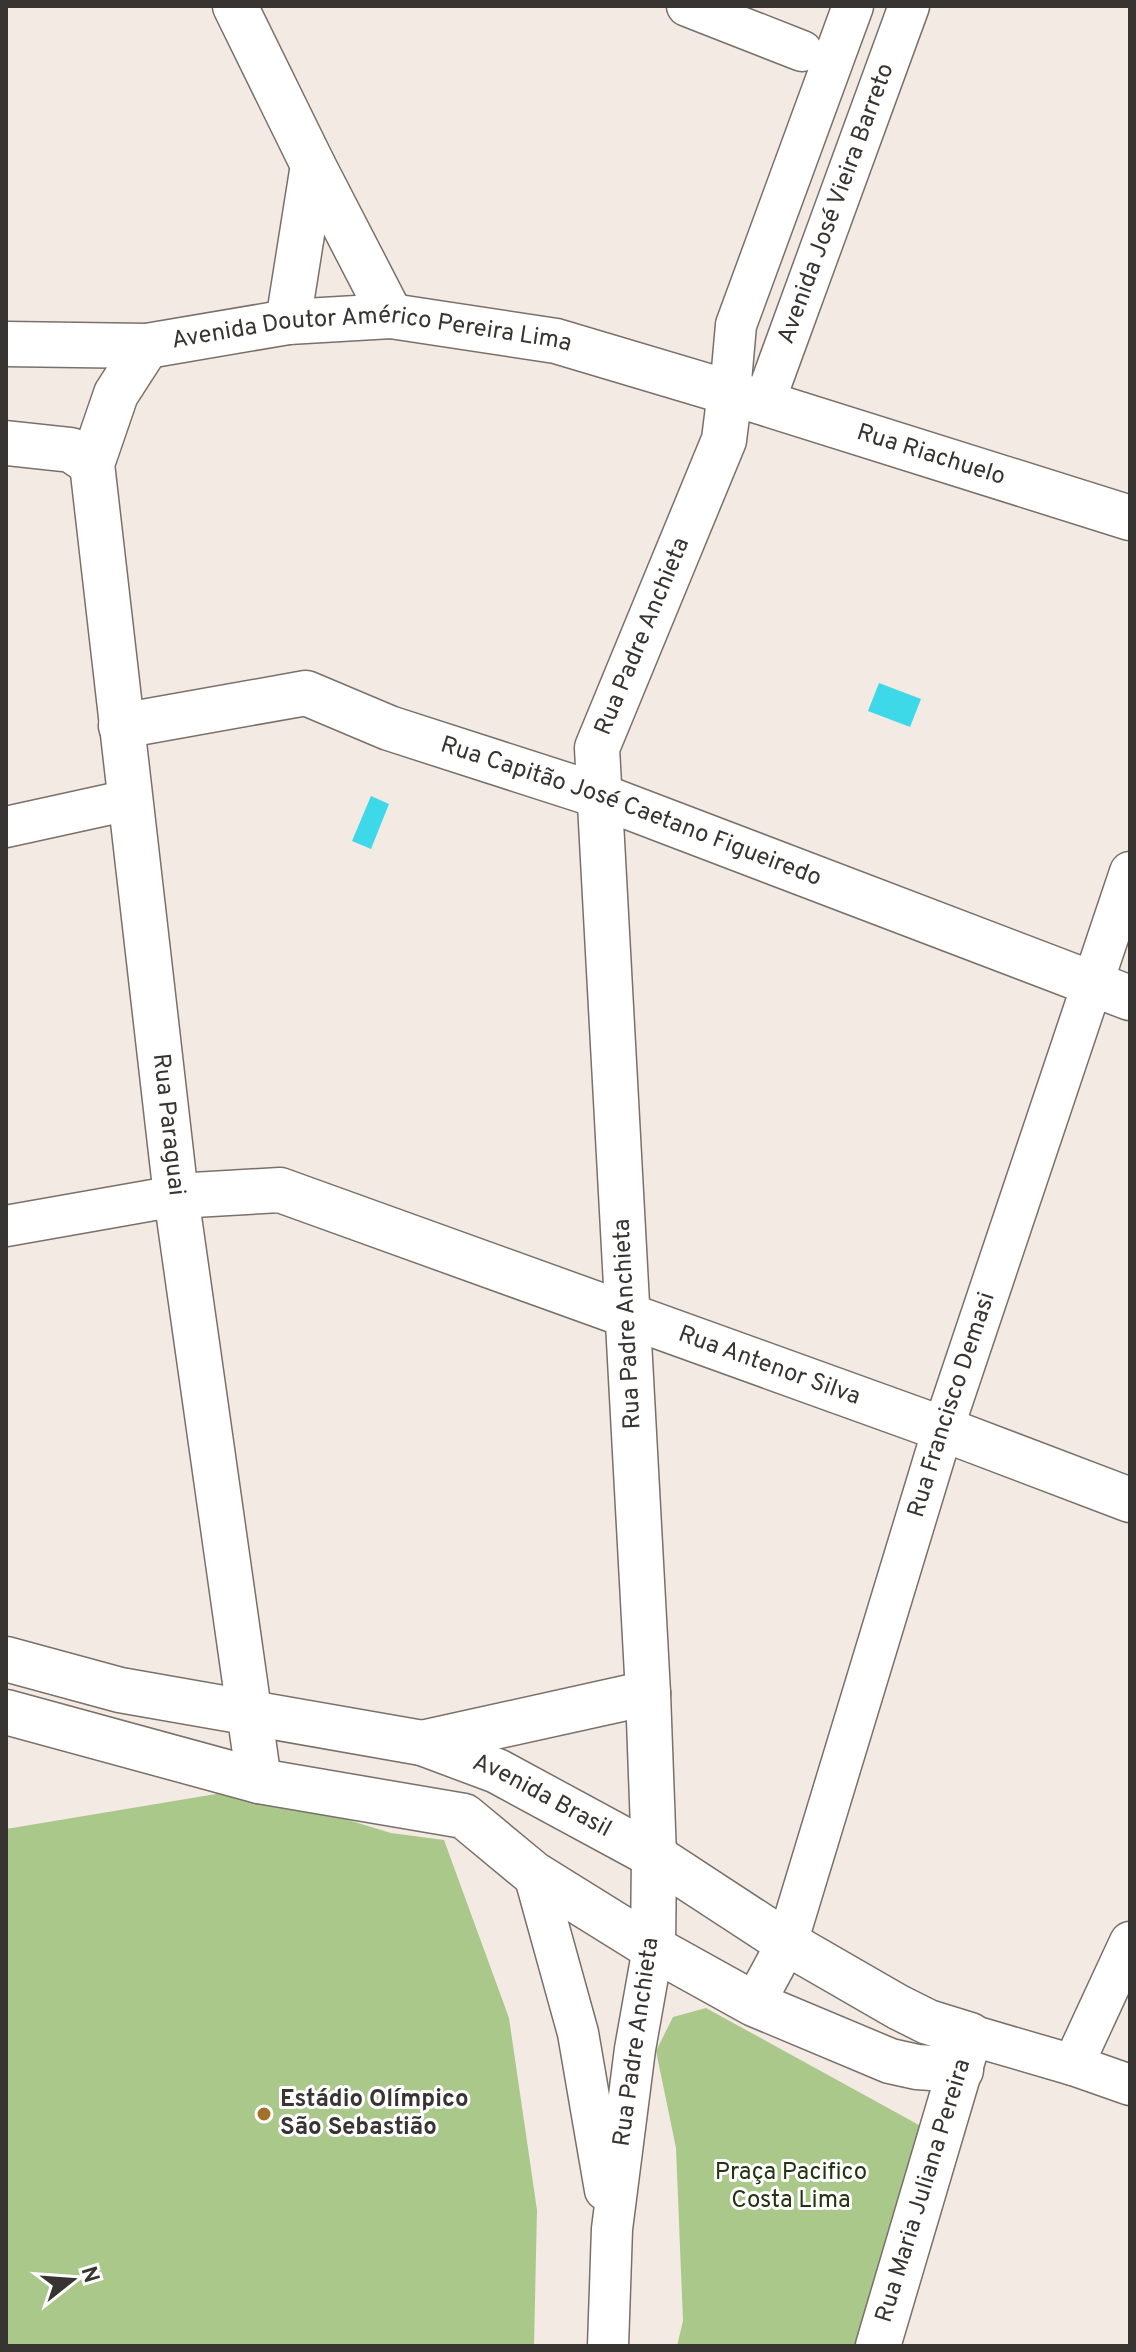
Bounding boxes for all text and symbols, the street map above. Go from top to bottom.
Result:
street label: Avenida José Vieira Barreto [772,59,902,348]
street label: Avenida Doutor Américo Pereira Lima [169,301,575,360]
street label: Rua Riachuelo [853,418,1009,493]
street label: Rua Padre Anchieta [589,533,697,740]
street label: Rua Capitão José Caetano Figueiredo [436,731,825,894]
street label: Rua Paraguai [145,1052,191,1197]
street label: Rua Padre Anchieta [608,1218,648,1430]
street label: Rua Francisco Demasi [902,1289,1003,1521]
street label: Rua Antenor Silva [674,1320,864,1413]
street label: Avenida Brasil [468,1748,616,1845]
street label: Rua Padre Anchieta [607,1935,667,2149]
street label: Rua Maria Juliana Pereira [870,2056,978,2326]
place label: Estádio Olímpico São Sebastião [280,2085,469,2143]
marker: Estádio Olímpico São Sebastião [255,2105,273,2123]
park label: Praça Pacifico Costa Lima [715,2158,867,2216]
north arrow [32,2240,112,2320]
text: N [74,2263,104,2286]

